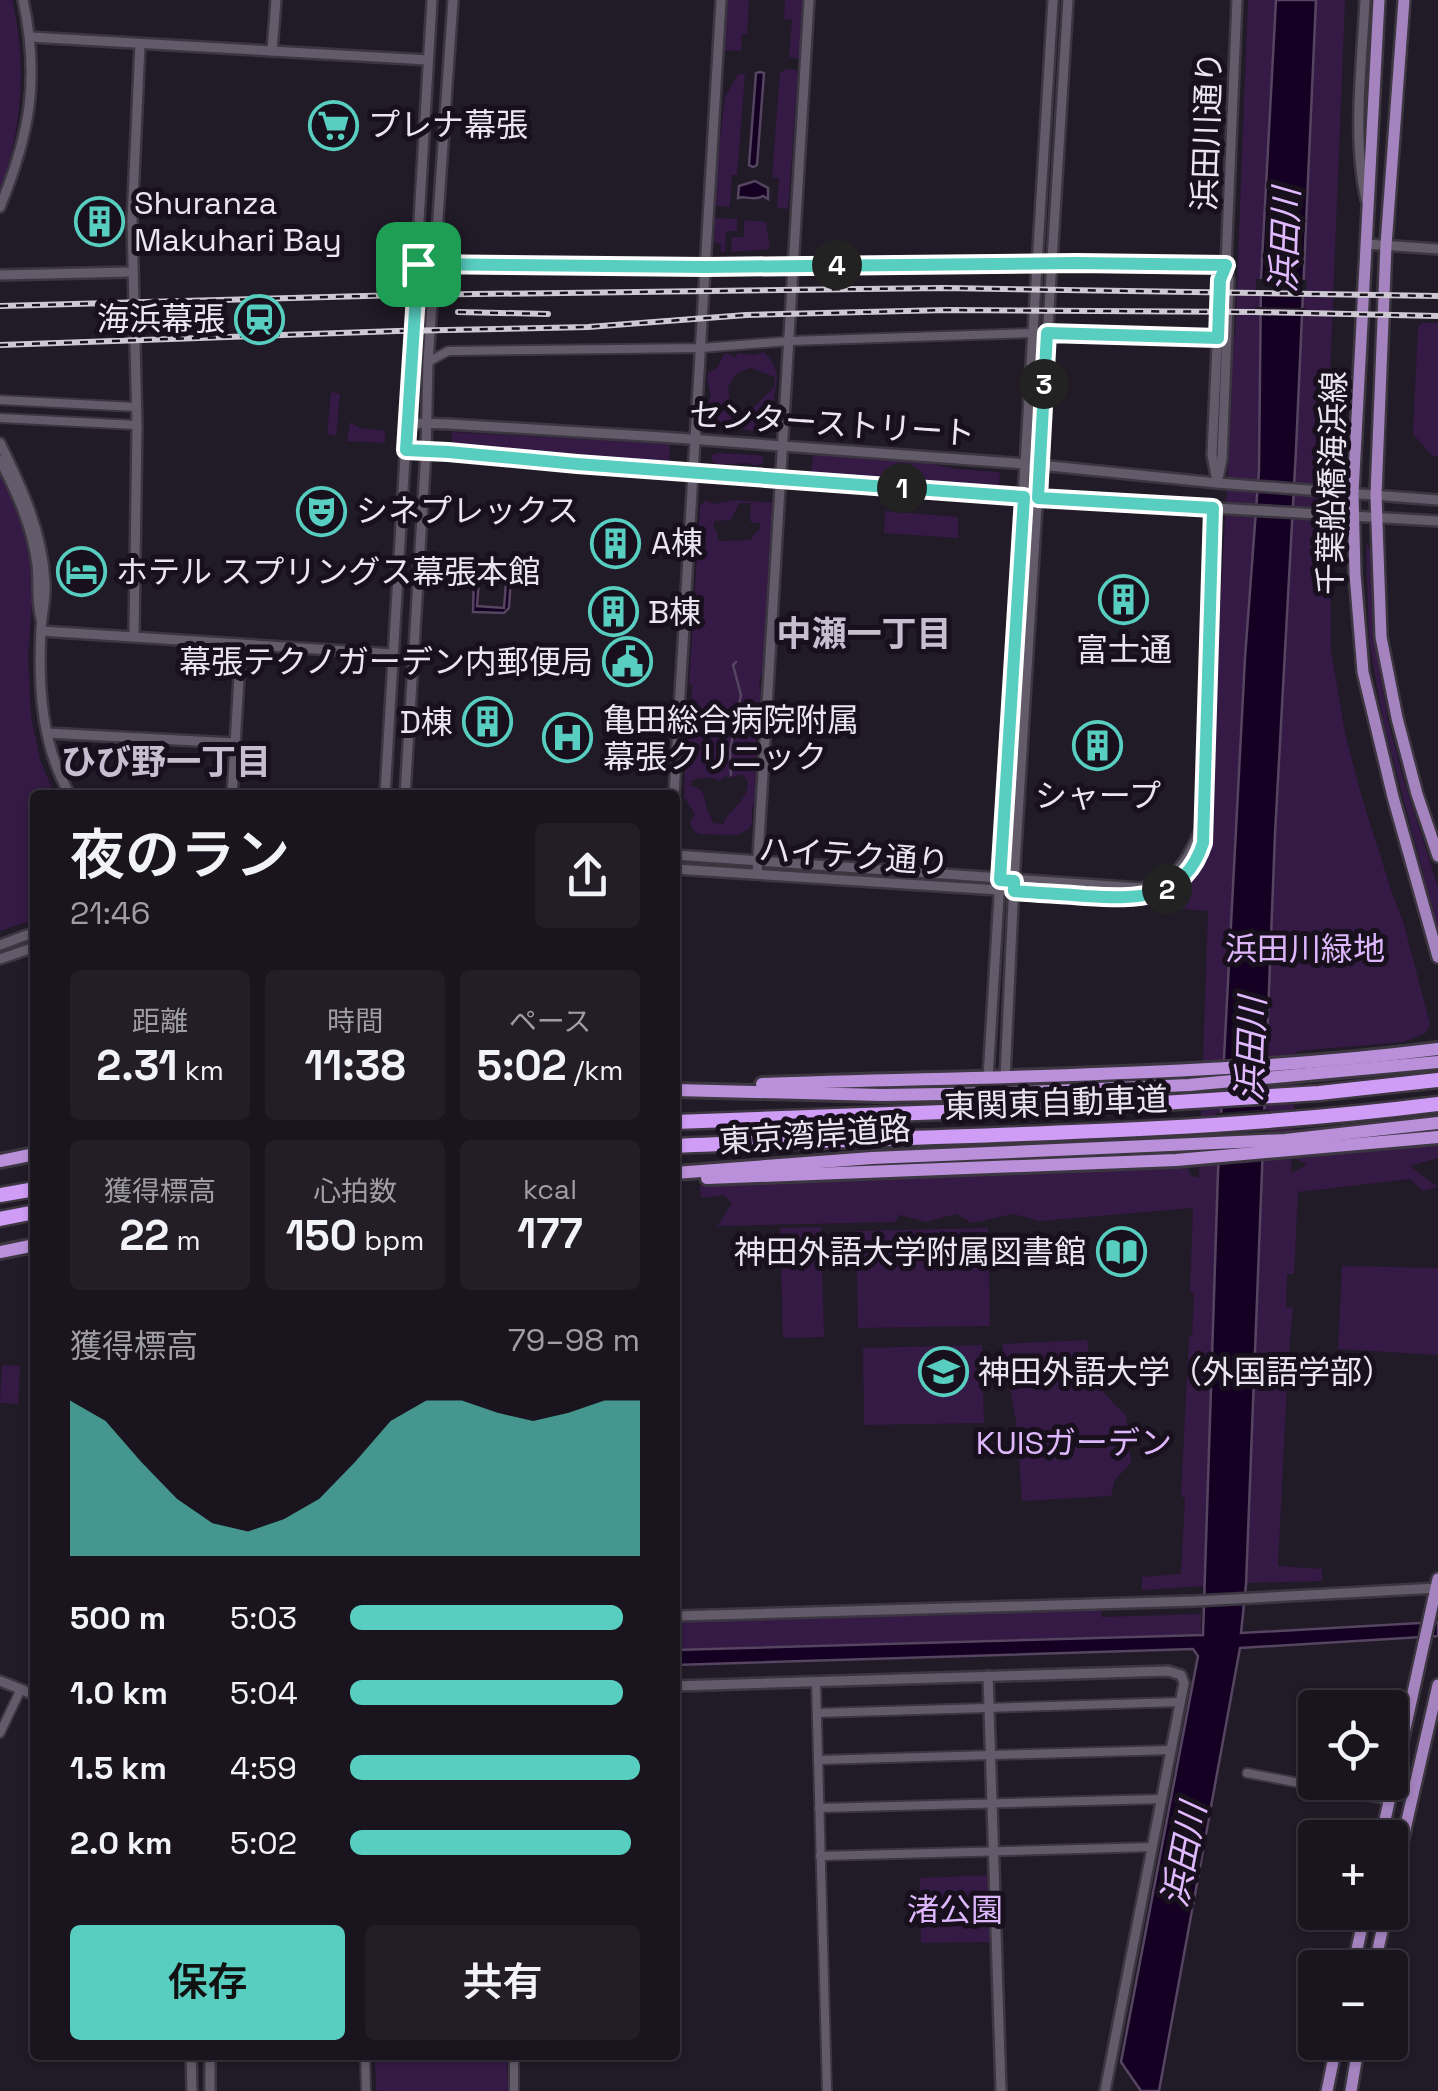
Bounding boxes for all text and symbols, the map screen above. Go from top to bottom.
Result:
street label: 浜田川通り [1184,50,1230,212]
supermarket icon: プレナ幕張 [307,99,359,151]
place label: プレナ幕張 [368,105,528,145]
place label: Shuranza Makuhari Bay [134,183,342,260]
water label: 浜田川 [1261,183,1309,293]
building icon: Shuranza Makuhari Bay [73,195,125,247]
pin [376,222,461,307]
icon: arrive [391,237,446,292]
pin: 4 [812,240,862,290]
text: 4 [828,247,846,283]
station icon: 海浜幕張 [234,293,286,345]
place label: 海浜幕張 [97,299,225,339]
pin: 3 [1019,359,1069,409]
text: 3 [1035,366,1053,402]
street label: 千葉船橋海浜線 [1310,371,1354,595]
street label: センターストリート [688,394,976,454]
pin: 1 [877,463,927,513]
text: 1 [896,470,908,506]
theatre icon: シネプレックス [295,485,347,537]
place label: シネプレックス [356,491,579,531]
building icon: A棟 [590,517,642,569]
place label: A棟 [651,523,703,563]
hotel icon: ホテル スプリングス幕張本館 [55,546,107,598]
place label: ホテル スプリングス幕張本館 [116,552,540,592]
building icon: 富士通 [1098,574,1150,626]
building icon: B棟 [587,586,639,638]
place label: B棟 [648,592,701,632]
district label: 中瀬一丁目 [776,612,952,656]
place label: 富士通 [1076,630,1172,670]
public building icon: 幕張テクノガーデン内郵便局 [602,636,654,688]
place label: 幕張テクノガーデン内郵便局 [179,642,593,682]
building icon: D棟 [462,696,514,748]
place label: 亀田総合病院附属 幕張クリニック [603,700,859,777]
place label: D棟 [400,702,453,742]
hospital icon: 亀田総合病院附属 幕張クリニック [542,712,594,764]
building icon: シャープ [1072,720,1124,772]
district label: ひび野一丁目 [61,740,271,784]
place label: シャープ [1035,776,1161,816]
text: 夜のラン [70,820,290,890]
button: share [535,823,640,928]
street label: ハイテク通り [757,829,951,883]
pin: 2 [1142,864,1192,914]
text: 2 [1159,871,1175,907]
text: 21:46 [70,893,150,933]
park label: 浜田川緑地 [1225,929,1385,969]
water label: 浜田川 [1227,992,1275,1102]
text: 距離 [132,1003,188,1039]
text: 時間 [327,1003,383,1039]
text: ペース [509,1003,591,1039]
text: 2.31 [96,1039,177,1092]
text: 11:38 [304,1039,406,1092]
text: 5:02 [477,1039,567,1092]
text: km [177,1052,224,1088]
text: /km [567,1052,623,1088]
street label: 東関東自動車道 [943,1079,1169,1127]
street label: 東京湾岸道路 [718,1108,912,1162]
text: kcal [523,1171,577,1207]
text: 獲得標高 [104,1173,216,1209]
text: 心拍数 [313,1173,397,1209]
text: 177 [517,1207,583,1260]
text: 22 [119,1209,169,1262]
text: 150 [286,1209,357,1262]
text: m [169,1222,201,1258]
text: bpm [357,1222,424,1258]
library icon: 神田外語大学附属図書館 [1095,1226,1147,1278]
place label: 神田外語大学附属図書館 [734,1232,1086,1272]
text: 79–98 m [508,1320,640,1360]
text: 獲得標高 [70,1326,198,1366]
school or university icon: 神田外語大学（外国語学部） [917,1346,969,1398]
place label: 神田外語大学（外国語学部） [978,1352,1394,1392]
park label: KUISガーデン [976,1423,1172,1463]
text: 500 m [70,1598,166,1638]
text: 5:03 [230,1598,297,1638]
text: 1.0 km [70,1673,168,1713]
text: 5:04 [230,1673,298,1713]
map controls [1298,1690,1408,2060]
button: locate [1298,1690,1408,1800]
text: 1.5 km [70,1748,167,1788]
text: 4:59 [230,1748,297,1788]
water label: 浜田川 [1152,1795,1216,1911]
button: + [1298,1820,1408,1930]
text: 2.0 km [70,1823,172,1863]
text: 5:02 [230,1823,297,1863]
park label: 渚公園 [907,1890,1003,1930]
button: 保存 [70,1925,345,2040]
button: 共有 [365,1925,640,2040]
button: − [1298,1950,1408,2060]

